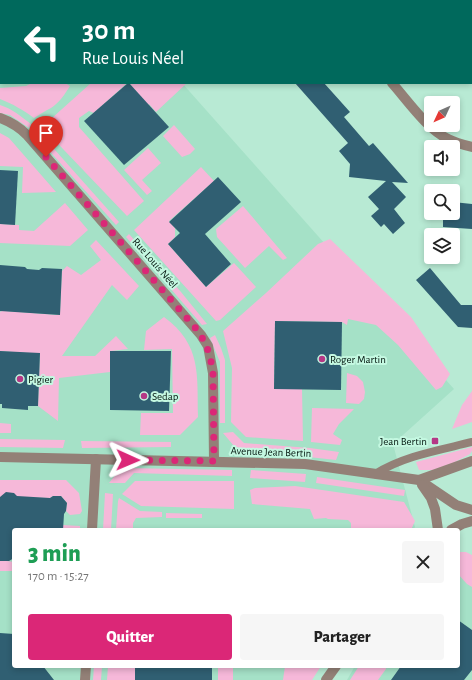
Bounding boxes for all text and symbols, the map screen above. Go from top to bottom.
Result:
icon: left [16,16,68,68]
text: 30 m [82,17,135,45]
text: Rue Louis Néel [82,50,184,68]
north arrow [424,96,460,132]
map controls [424,96,460,264]
pin [29,116,63,157]
icon: arrive [35,122,57,144]
button: sound [424,140,460,176]
button: search [424,184,460,220]
button: layers [424,228,460,264]
street label: Rue Louis Néel [130,236,180,290]
marker: Roger Martin [317,354,327,364]
place label: Roger Martin [330,354,386,365]
marker: Pigier [15,374,25,384]
place label: Pigier [28,374,53,385]
marker: Sedap [139,391,149,401]
place label: Sedap [152,391,179,402]
place label: Jean Bertin [380,436,427,447]
marker: Jean Bertin [430,436,440,446]
position arrow [107,439,149,481]
street label: Avenue Jean Bertin [230,445,312,459]
button: close [402,541,444,583]
text: 3 min [28,542,81,566]
text: 170 m · 15:27 [28,570,89,583]
button: Quitter [28,614,232,660]
button: Partager [240,614,444,660]

